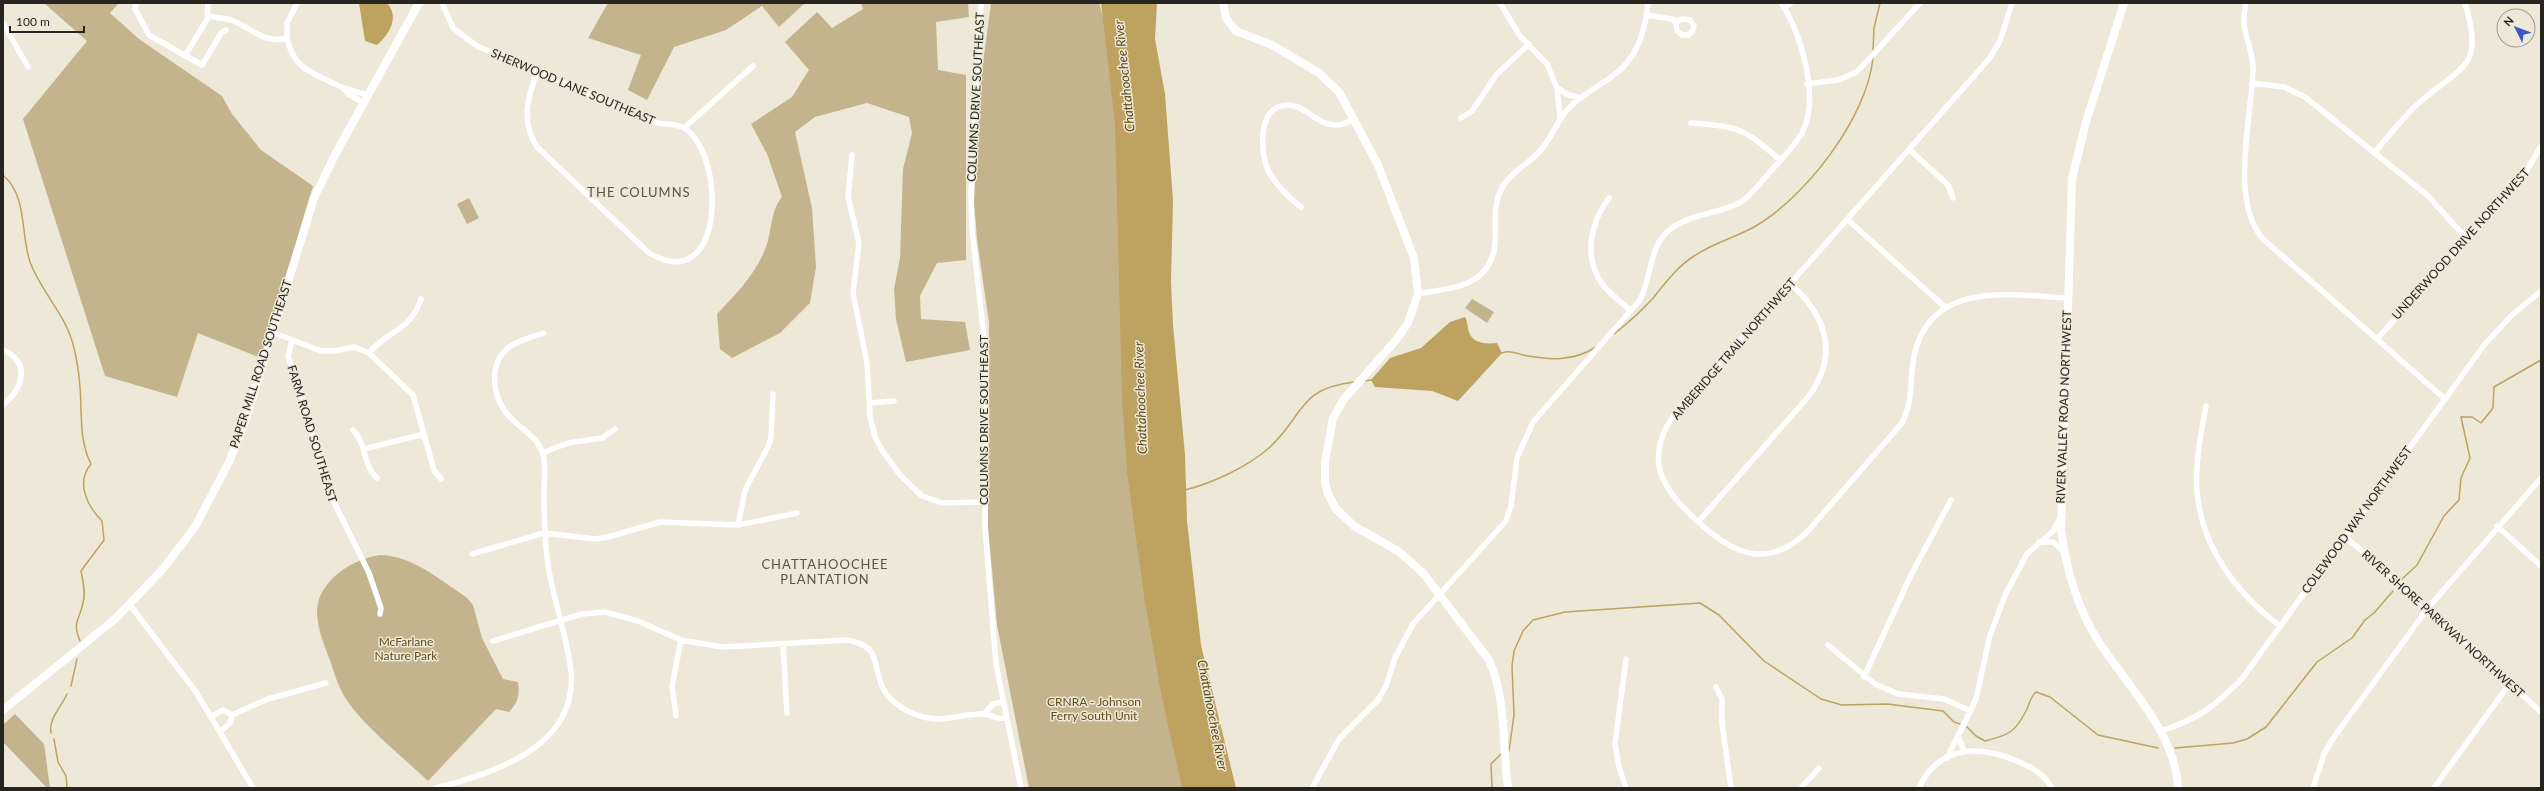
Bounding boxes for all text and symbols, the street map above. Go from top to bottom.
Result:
scale bar [10,8,84,34]
north arrow [2496,8,2536,48]
street label: COLUMNS DRIVE SOUTHEAST [964,12,987,182]
text: N [2501,13,2516,28]
text: 100 m [16,14,50,29]
water label: Chattahoochee River [1110,19,1138,133]
street label: SHERWOOD LANE SOUTHEAST [489,45,658,128]
street label: UNDERWOOD DRIVE NORTHWEST [2389,165,2533,322]
district label: THE COLUMNS [587,184,691,200]
street label: AMBERIDGE TRAIL NORTHWEST [1668,275,1799,422]
street label: PAPER MILL ROAD SOUTHEAST [226,278,295,450]
street label: RIVER VALLEY ROAD NORTHWEST [2053,310,2074,504]
street label: COLUMNS DRIVE SOUTHEAST [976,335,991,505]
water label: Chattahoochee River [1130,341,1150,455]
street label: FARM ROAD SOUTHEAST [284,363,341,504]
street label: COLEWOOD WAY NORTHWEST [2298,443,2415,596]
street label: RIVER SHORE PARKWAY NORTHWEST [2359,546,2528,701]
district label: CHATTAHOOCHEE PLANTATION [761,556,889,587]
park label: McFarlane Nature Park [375,634,438,663]
water label: Chattahoochee River [1194,658,1232,772]
park label: CRNRA - Johnson Ferry South Unit [1047,694,1141,723]

